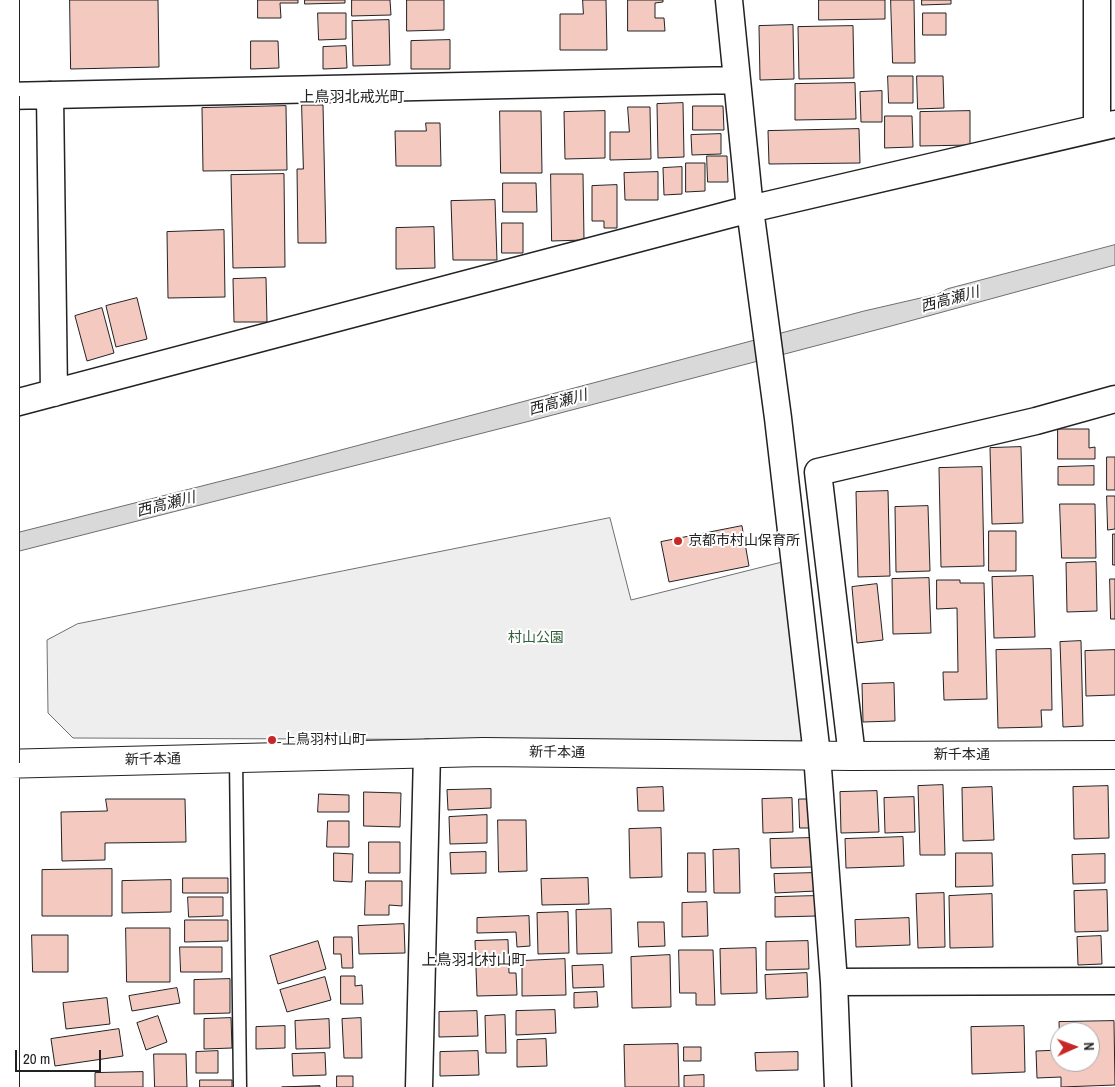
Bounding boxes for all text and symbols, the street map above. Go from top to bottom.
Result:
district label: 上鳥羽北戒光町 [300,89,404,107]
water label: 西高瀬川 [919,284,981,316]
water label: 西高瀬川 [527,387,589,419]
water label: 西高瀬川 [135,489,197,521]
place label: 京都市村山保育所 [688,533,800,549]
marker: 京都市村山保育所 [672,535,684,547]
park label: 村山公園 [508,630,564,646]
place label: 上鳥羽村山町 [282,732,366,748]
marker: 上鳥羽村山町 [266,734,278,746]
street label: 新千本通 [529,744,585,762]
street label: 新千本通 [934,747,990,763]
street label: 新千本通 [125,751,181,769]
district label: 上鳥羽北村山町 [422,952,526,970]
north arrow [1050,1022,1100,1072]
scale bar [18,1040,104,1072]
text: N [1080,1042,1098,1051]
text: 20 m [23,1048,50,1069]

